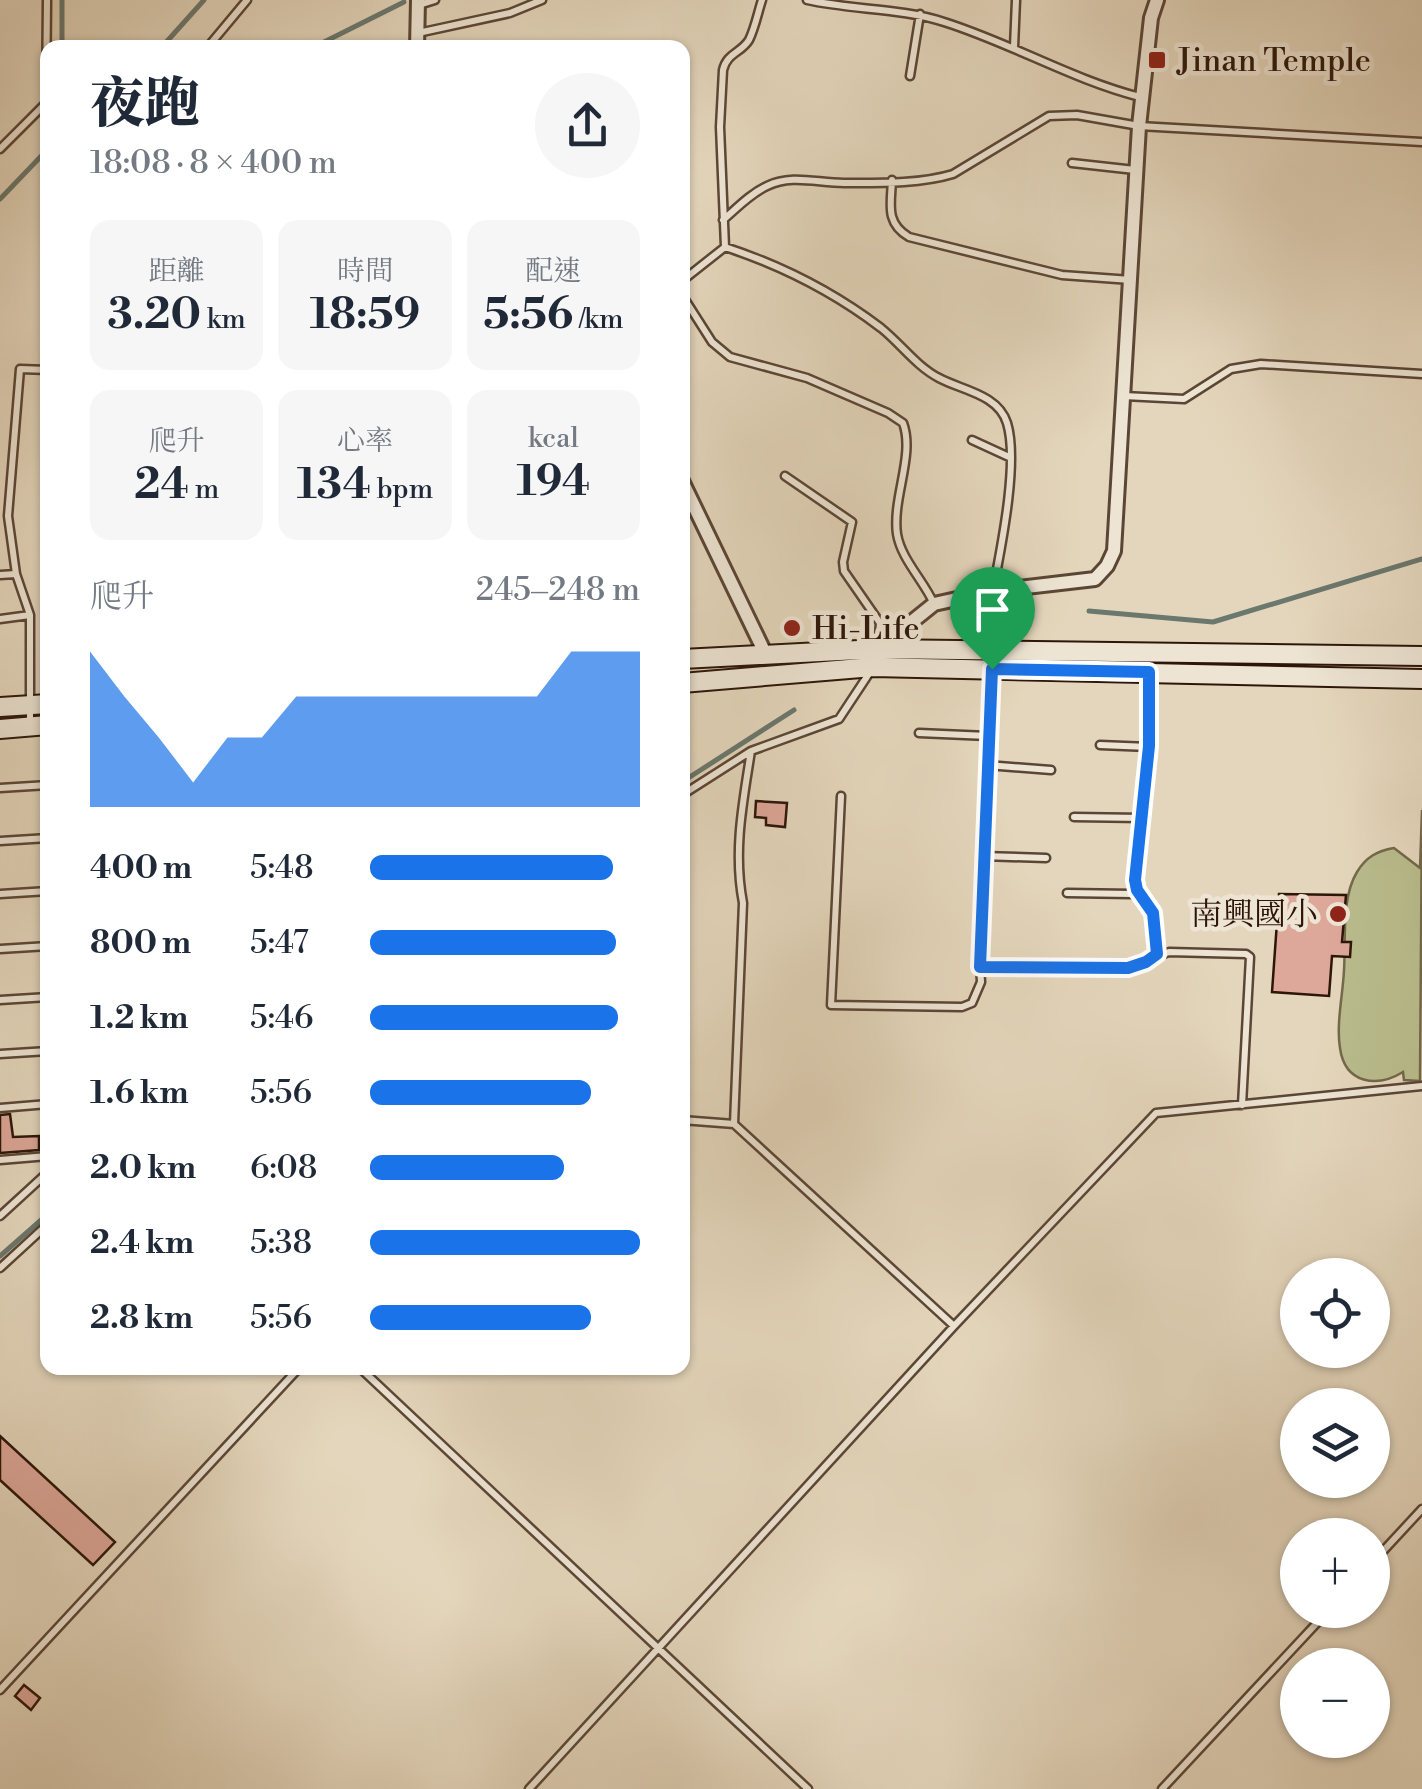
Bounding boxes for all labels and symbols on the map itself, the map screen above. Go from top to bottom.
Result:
place label: Jinan Temple [1176,41,1371,81]
marker: Jinan Temple [1146,49,1168,71]
pin [950,567,1035,670]
place label: Hi-Life [812,609,920,649]
marker: Hi-Life [781,617,803,639]
place label: 南興國小 [1190,895,1318,935]
marker: 南興國小 [1327,903,1349,925]

